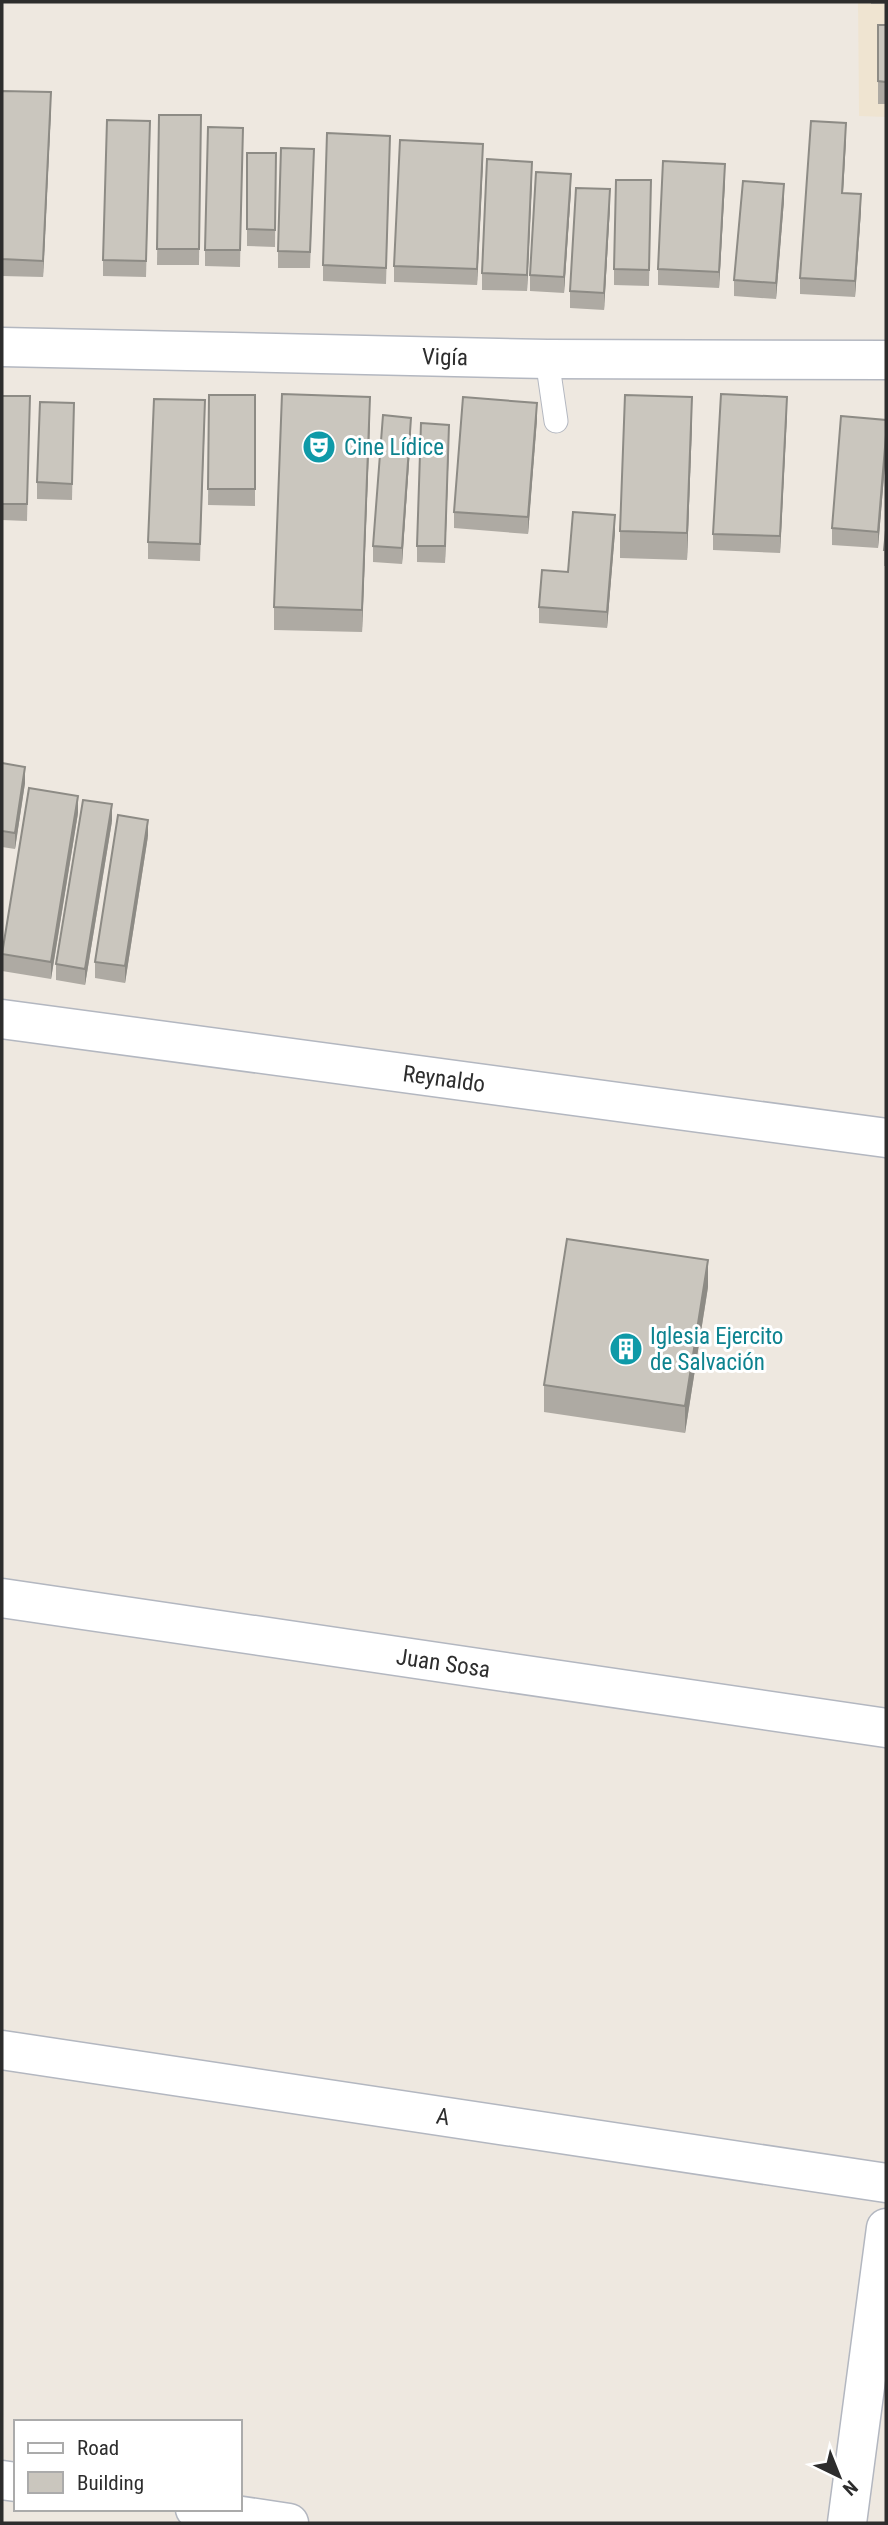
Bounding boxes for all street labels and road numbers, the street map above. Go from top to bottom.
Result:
street label: Vigía [422,343,468,371]
street label: Reynaldo [401,1060,487,1098]
street label: Juan Sosa [394,1643,492,1684]
street label: A [434,2103,452,2131]

